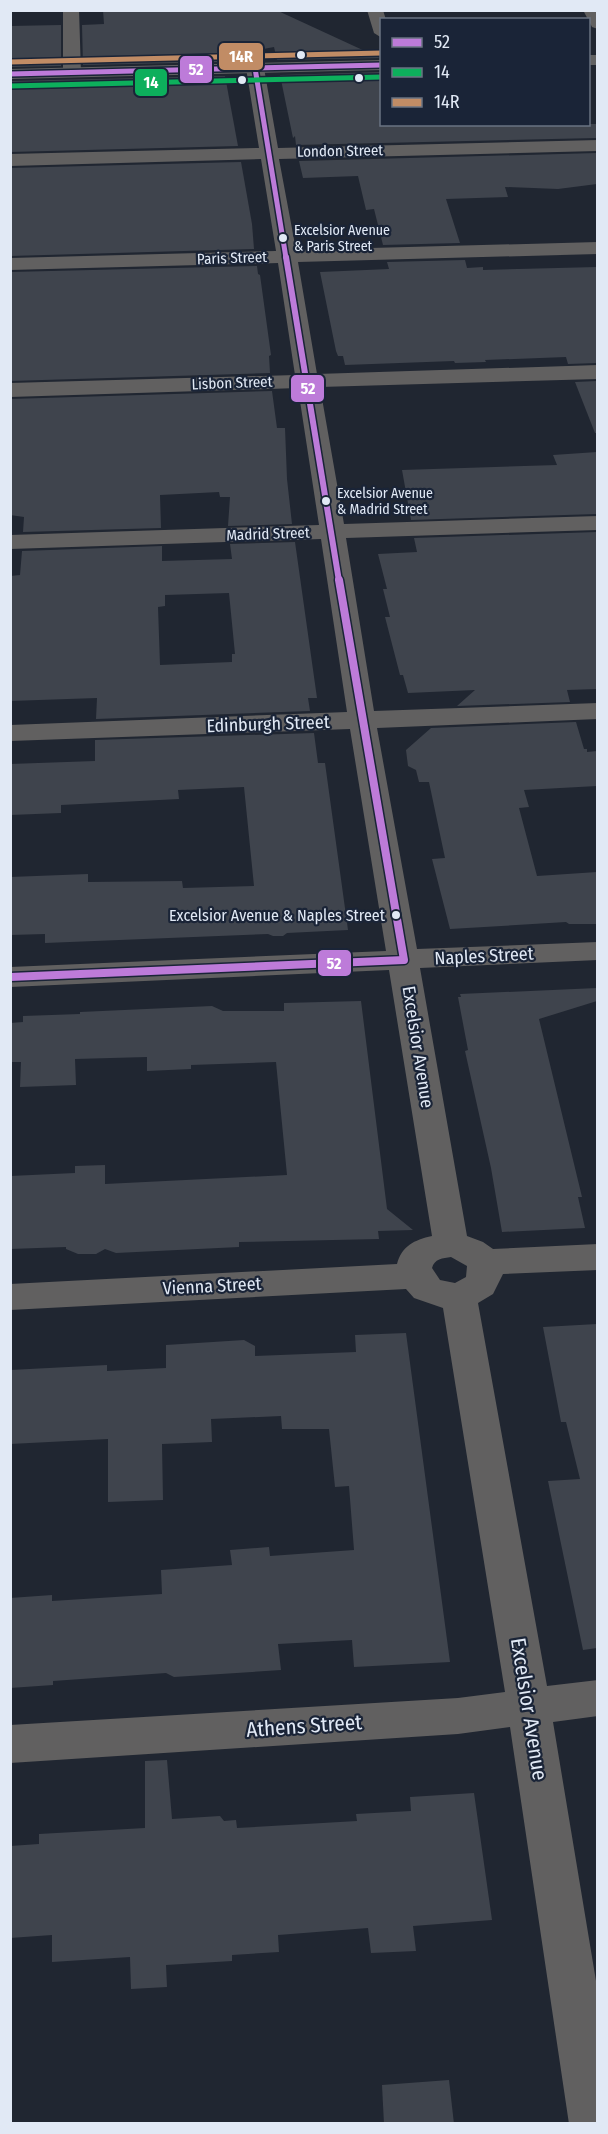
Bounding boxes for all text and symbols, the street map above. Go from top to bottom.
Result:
legend [380,18,590,126]
text: 52 [434,31,450,53]
line badge: 14R [218,42,264,71]
text: 14R [229,47,254,66]
unlabelled marker [295,49,307,61]
line badge: 52 [179,55,213,84]
text: 52 [188,60,204,79]
text: 14 [434,61,450,83]
line badge: 14 [134,68,168,97]
unlabelled marker [353,72,365,84]
text: 14 [144,73,159,92]
unlabelled marker [236,74,248,86]
text: 14R [434,91,460,113]
street label: London Street [297,141,383,161]
place label: Excelsior Avenue & Paris Street [294,222,390,255]
marker: Excelsior Avenue & Paris Street [277,232,289,244]
street label: Paris Street [197,248,268,268]
street label: Lisbon Street [191,373,273,393]
line badge: 52 [290,374,325,403]
text: 52 [300,379,316,398]
place label: Excelsior Avenue & Madrid Street [337,485,433,518]
marker: Excelsior Avenue & Madrid Street [320,495,332,507]
street label: Madrid Street [226,524,310,544]
street label: Edinburgh Street [206,711,330,737]
place label: Excelsior Avenue & Naples Street [169,906,386,925]
marker: Excelsior Avenue & Naples Street [390,909,402,921]
street label: Naples Street [434,942,534,970]
line badge: 52 [317,949,352,977]
text: 52 [326,954,342,973]
street label: Excelsior Avenue [397,984,439,1110]
street label: Vienna Street [162,1272,262,1300]
street label: Excelsior Avenue [505,1636,553,1782]
street label: Athens Street [245,1709,363,1743]

